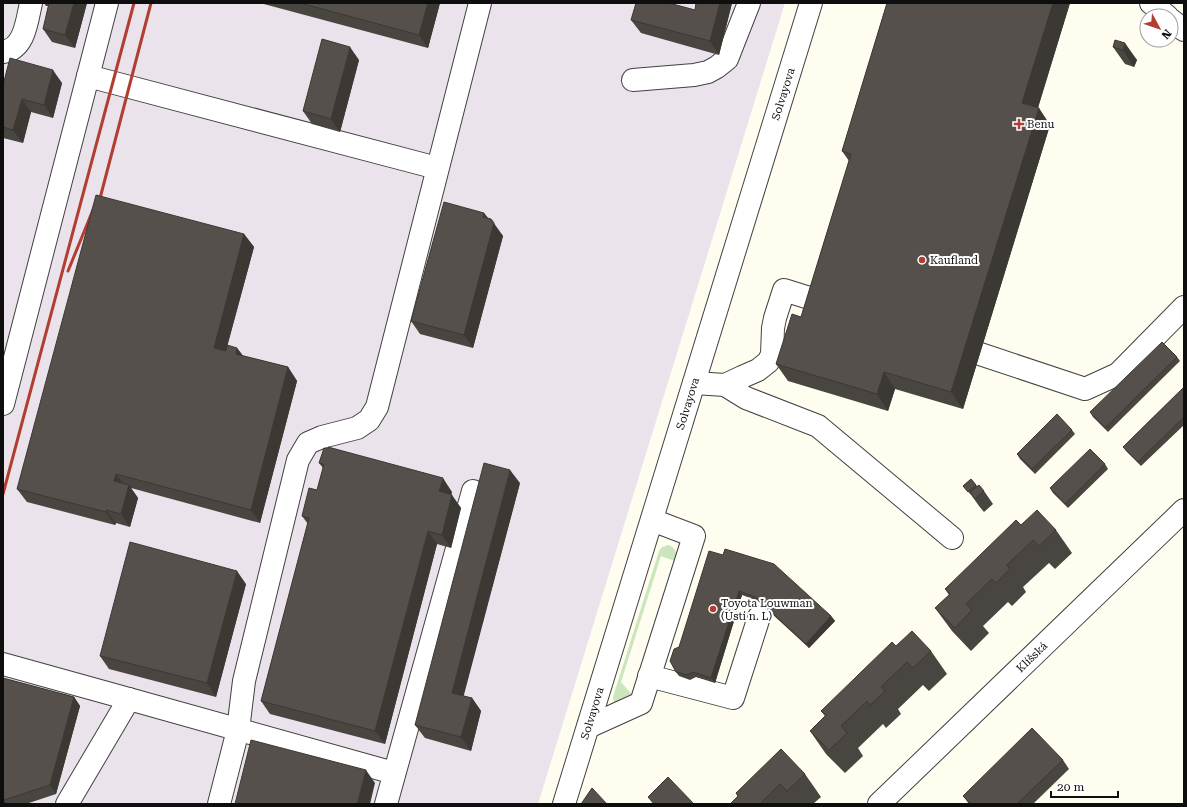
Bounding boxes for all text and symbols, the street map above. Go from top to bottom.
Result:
north arrow [1139,8,1179,48]
text: N [1158,27,1174,42]
street label: Solvayova [769,66,798,122]
place label: Benu [1027,118,1054,131]
marker: Benu [1014,119,1024,129]
place label: Kaufland [930,254,978,267]
marker: Kaufland [917,255,927,265]
street label: Solvayova [674,376,702,431]
place label: Toyota Louwman (Ústí n. L) [721,597,813,623]
marker: Toyota Louwman (Ústí n. L) [708,604,718,614]
street label: Klíšská [1014,639,1050,675]
street label: Solvayova [578,686,607,741]
scale bar [1051,773,1118,799]
text: 20 m [1057,780,1084,794]

